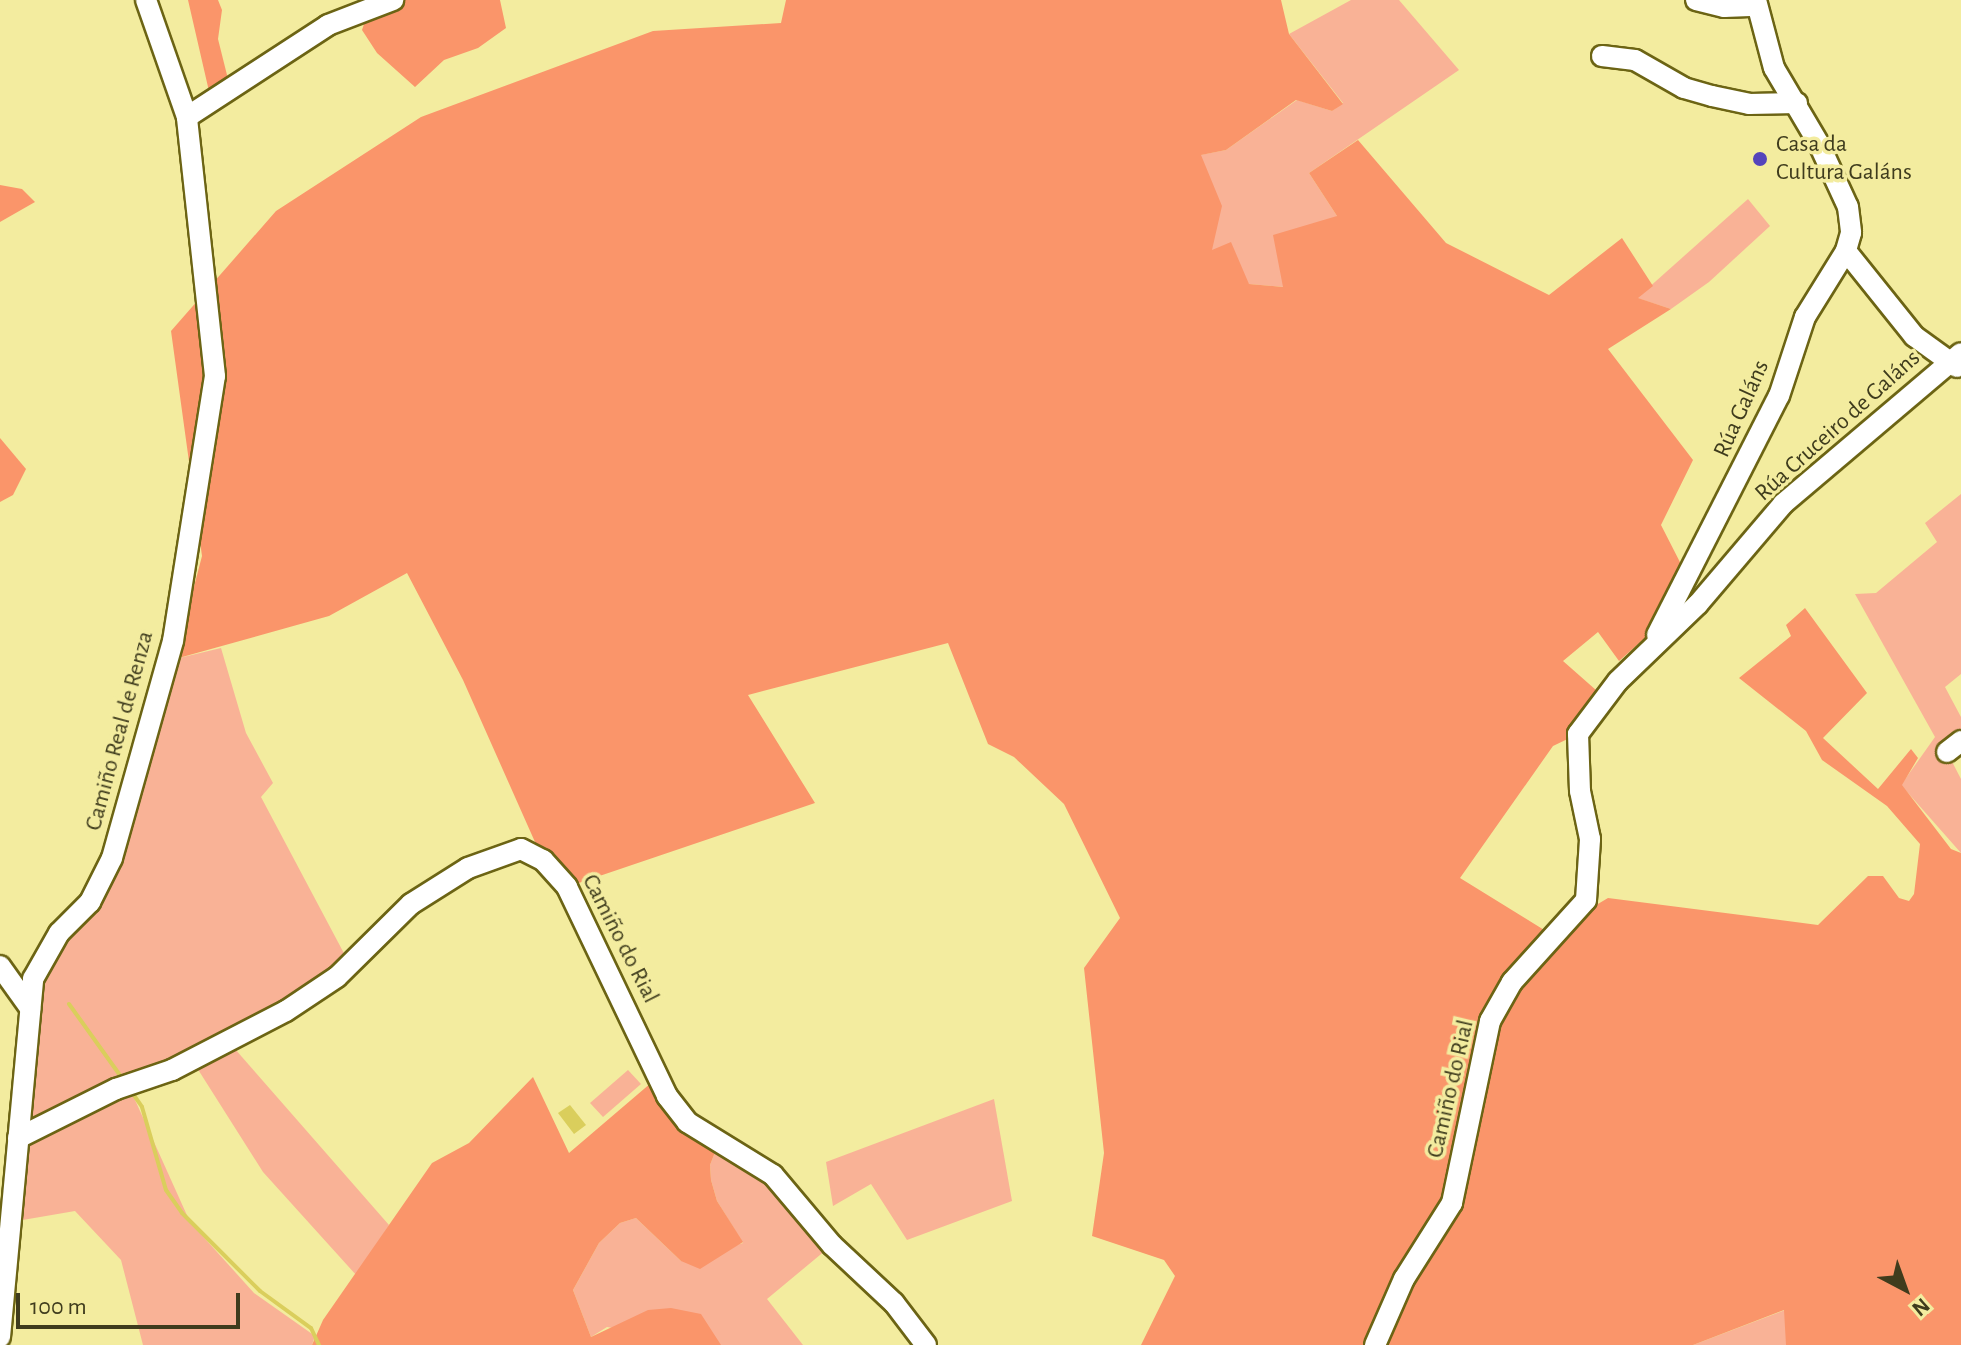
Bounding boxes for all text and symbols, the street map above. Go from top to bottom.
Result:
place label: Casa da Cultura Galáns [1776,131,1912,187]
marker: Casa da Cultura Galáns [1751,150,1769,168]
street label: Rúa Cruceiro de Galáns [1749,344,1927,508]
street label: Rúa Galáns [1708,356,1776,462]
street label: Camiño Real de Renza [80,628,160,834]
street label: Camiño do Rial [575,870,665,1008]
street label: Camiño do Rial [1421,1017,1481,1161]
north arrow [1865,1249,1945,1329]
scale bar [20,1277,244,1327]
text: N [1908,1294,1934,1320]
text: 100 m [30,1295,87,1319]

